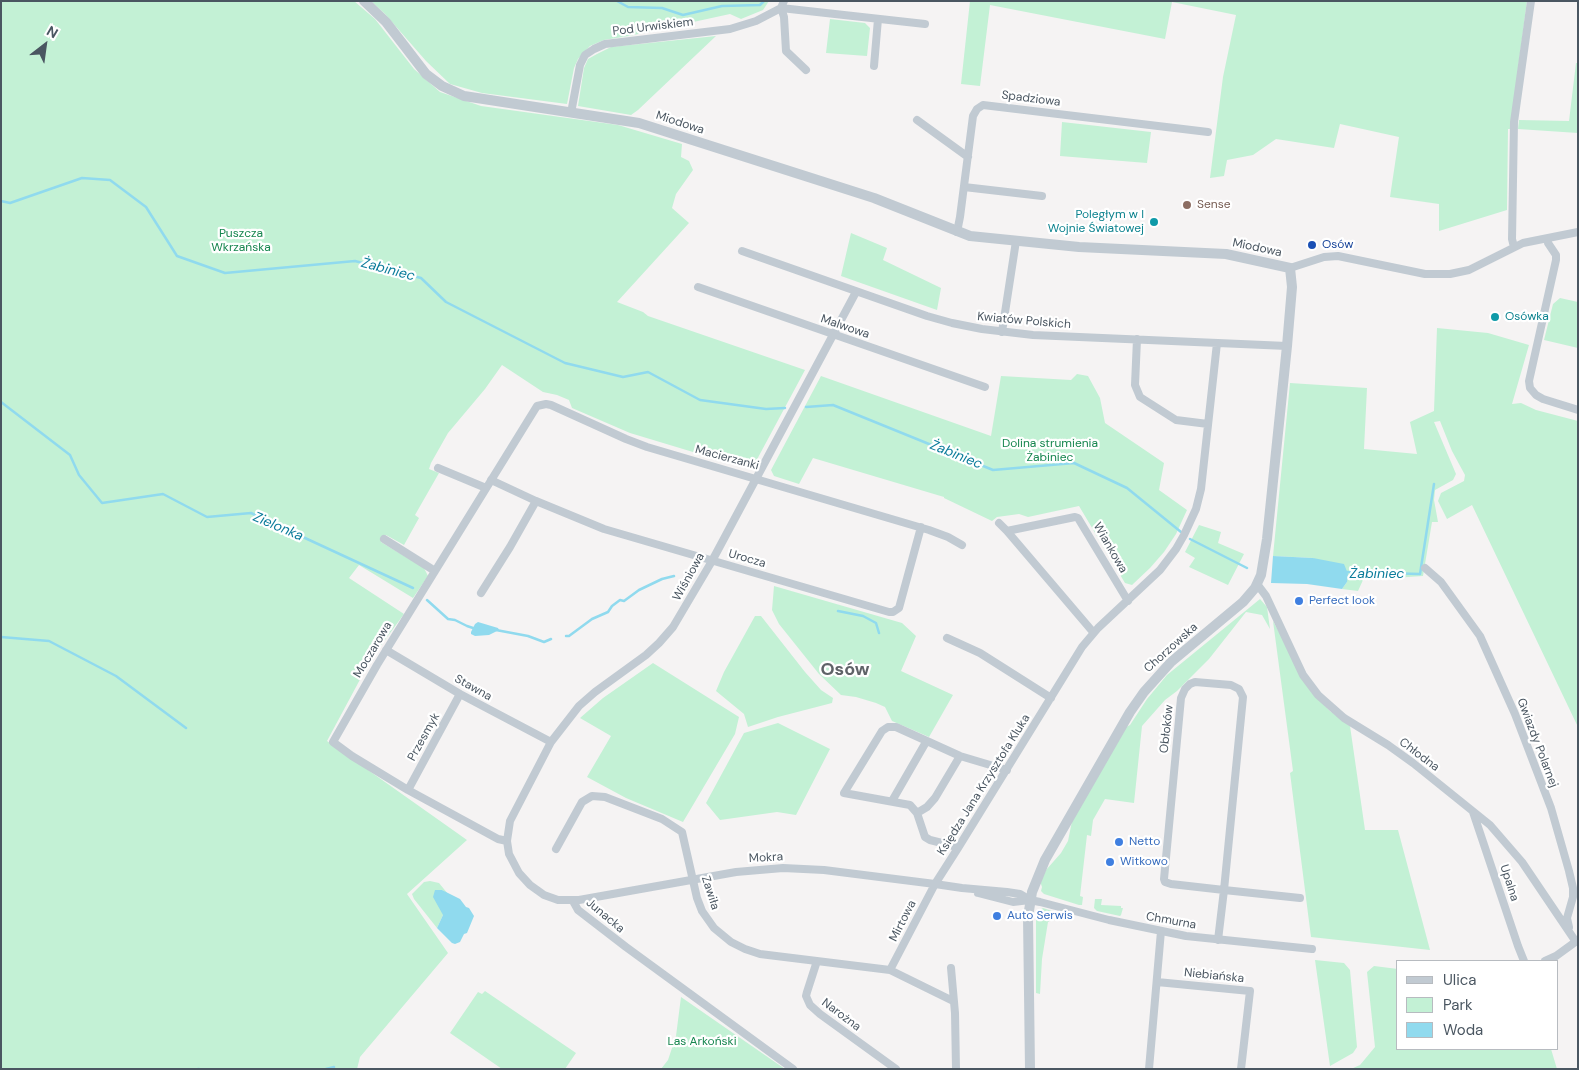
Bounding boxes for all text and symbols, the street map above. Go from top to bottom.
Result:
street label: Pod Urwiskiem [612,15,694,39]
north arrow [20,20,70,70]
text: N [44,22,61,42]
street label: Spadziowa [1001,88,1061,110]
street label: Miodowa [654,108,706,138]
place label: Sense [1197,198,1231,212]
marker: Sense [1181,199,1193,211]
place label: Poległym w I Wojnie Światowej [1048,208,1144,236]
marker: Poległym w I Wojnie Światowej [1148,216,1160,228]
park label: Puszcza Wkrzańska [211,227,271,255]
street label: Miodowa [1231,236,1283,260]
place label: Osów [1322,238,1353,252]
marker: Osów [1306,239,1318,251]
water label: Żabiniec [359,255,417,285]
street label: Kwiatów Polskich [977,310,1071,332]
place label: Osówka [1505,310,1549,324]
marker: Osówka [1489,311,1501,323]
street label: Malwowa [819,312,871,342]
water label: Żabiniec [927,437,985,473]
park label: Dolina strumienia Żabiniec [1002,437,1098,465]
street label: Macierzanki [694,443,760,473]
water label: Zielonka [250,509,306,545]
street label: Wiankowa [1090,520,1130,576]
street label: Urocza [727,547,767,571]
street label: Wiśniowa [670,550,708,604]
water label: Żabiniec [1350,566,1404,582]
place label: Perfect look [1309,594,1375,608]
marker: Perfect look [1293,595,1305,607]
street label: Moczarowa [351,619,395,681]
street label: Chorzowska [1141,620,1201,676]
district label: Osów [820,659,870,681]
street label: Stawna [452,672,494,704]
street label: Gwiazdy Polarnej [1513,696,1561,790]
street label: Obłoków [1157,704,1177,754]
street label: Przesmyk [405,710,443,764]
street label: Księdza Jana Krzysztofa Kluka [935,712,1033,858]
street label: Chłodna [1396,735,1442,775]
place label: Netto [1129,835,1160,849]
marker: Netto [1113,836,1125,848]
street label: Mokra [749,850,783,866]
place label: Witkowo [1120,855,1168,869]
marker: Witkowo [1104,856,1116,868]
street label: Upalna [1496,863,1522,903]
street label: Zawiła [698,874,722,912]
street label: Junacka [583,896,627,936]
street label: Mirtowa [887,898,919,944]
place label: Auto Serwis [1007,909,1073,923]
street label: Chmurna [1145,909,1197,933]
marker: Auto Serwis [991,910,1003,922]
legend [1396,960,1559,1050]
street label: Niebiańska [1183,966,1245,986]
text: Ulica [1443,970,1477,990]
text: Park [1443,995,1473,1015]
street label: Narożna [819,996,863,1034]
text: Woda [1443,1020,1483,1040]
park label: Las Arkoński [667,1035,737,1049]

